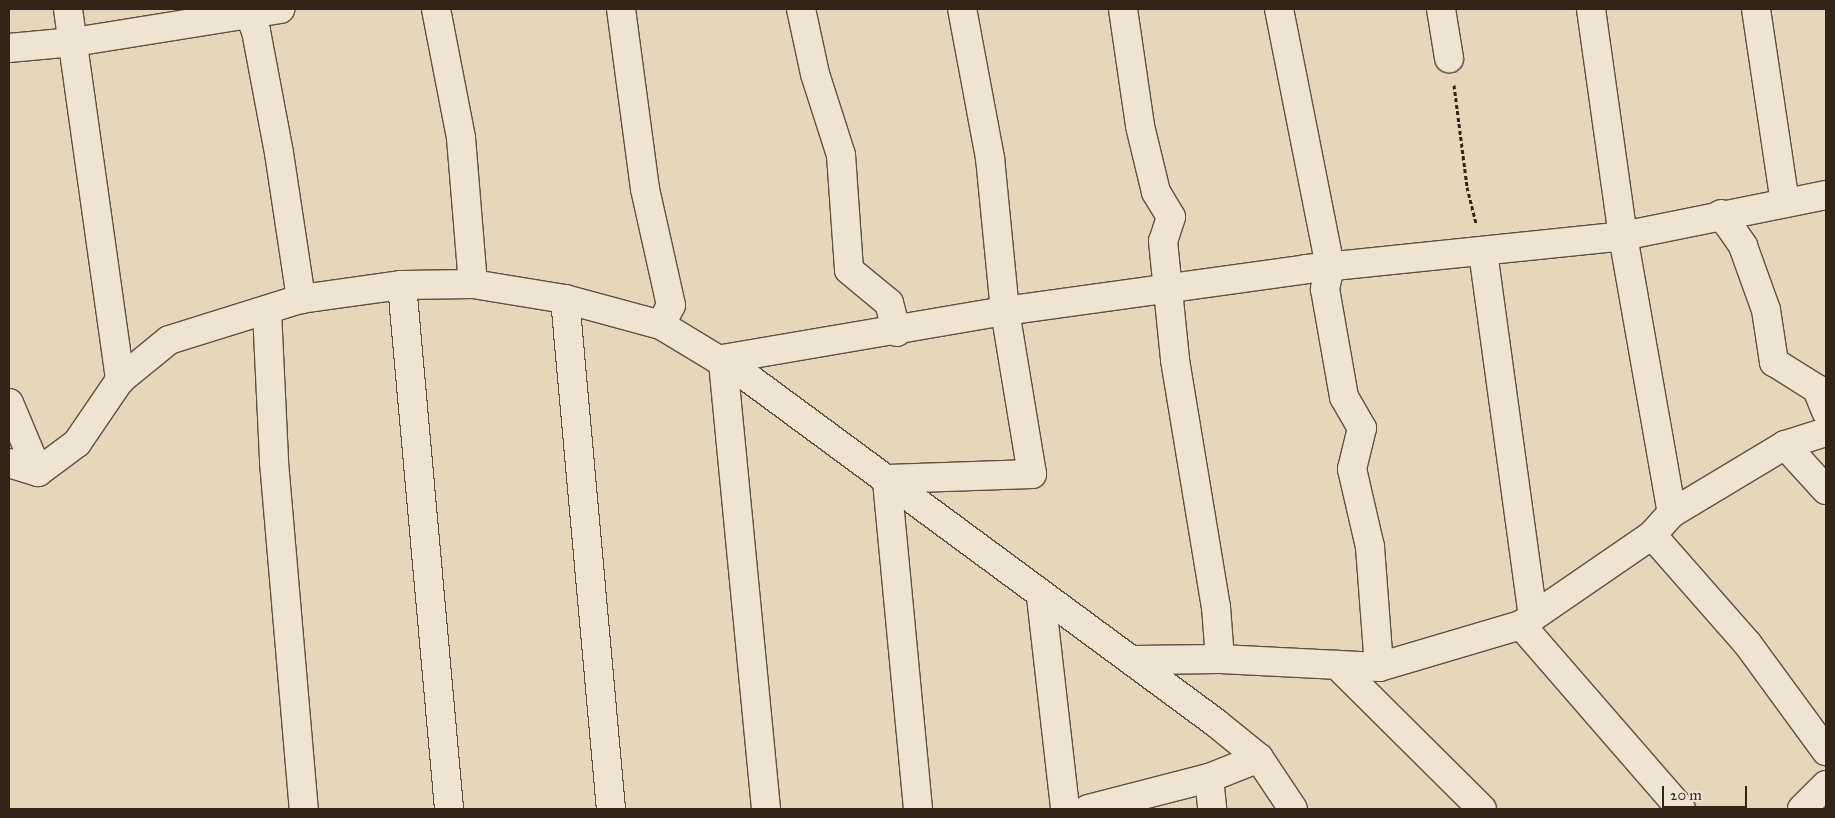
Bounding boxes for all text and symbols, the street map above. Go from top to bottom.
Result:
scale bar [1665,776,1750,808]
text: 20 m [1670,786,1702,804]

